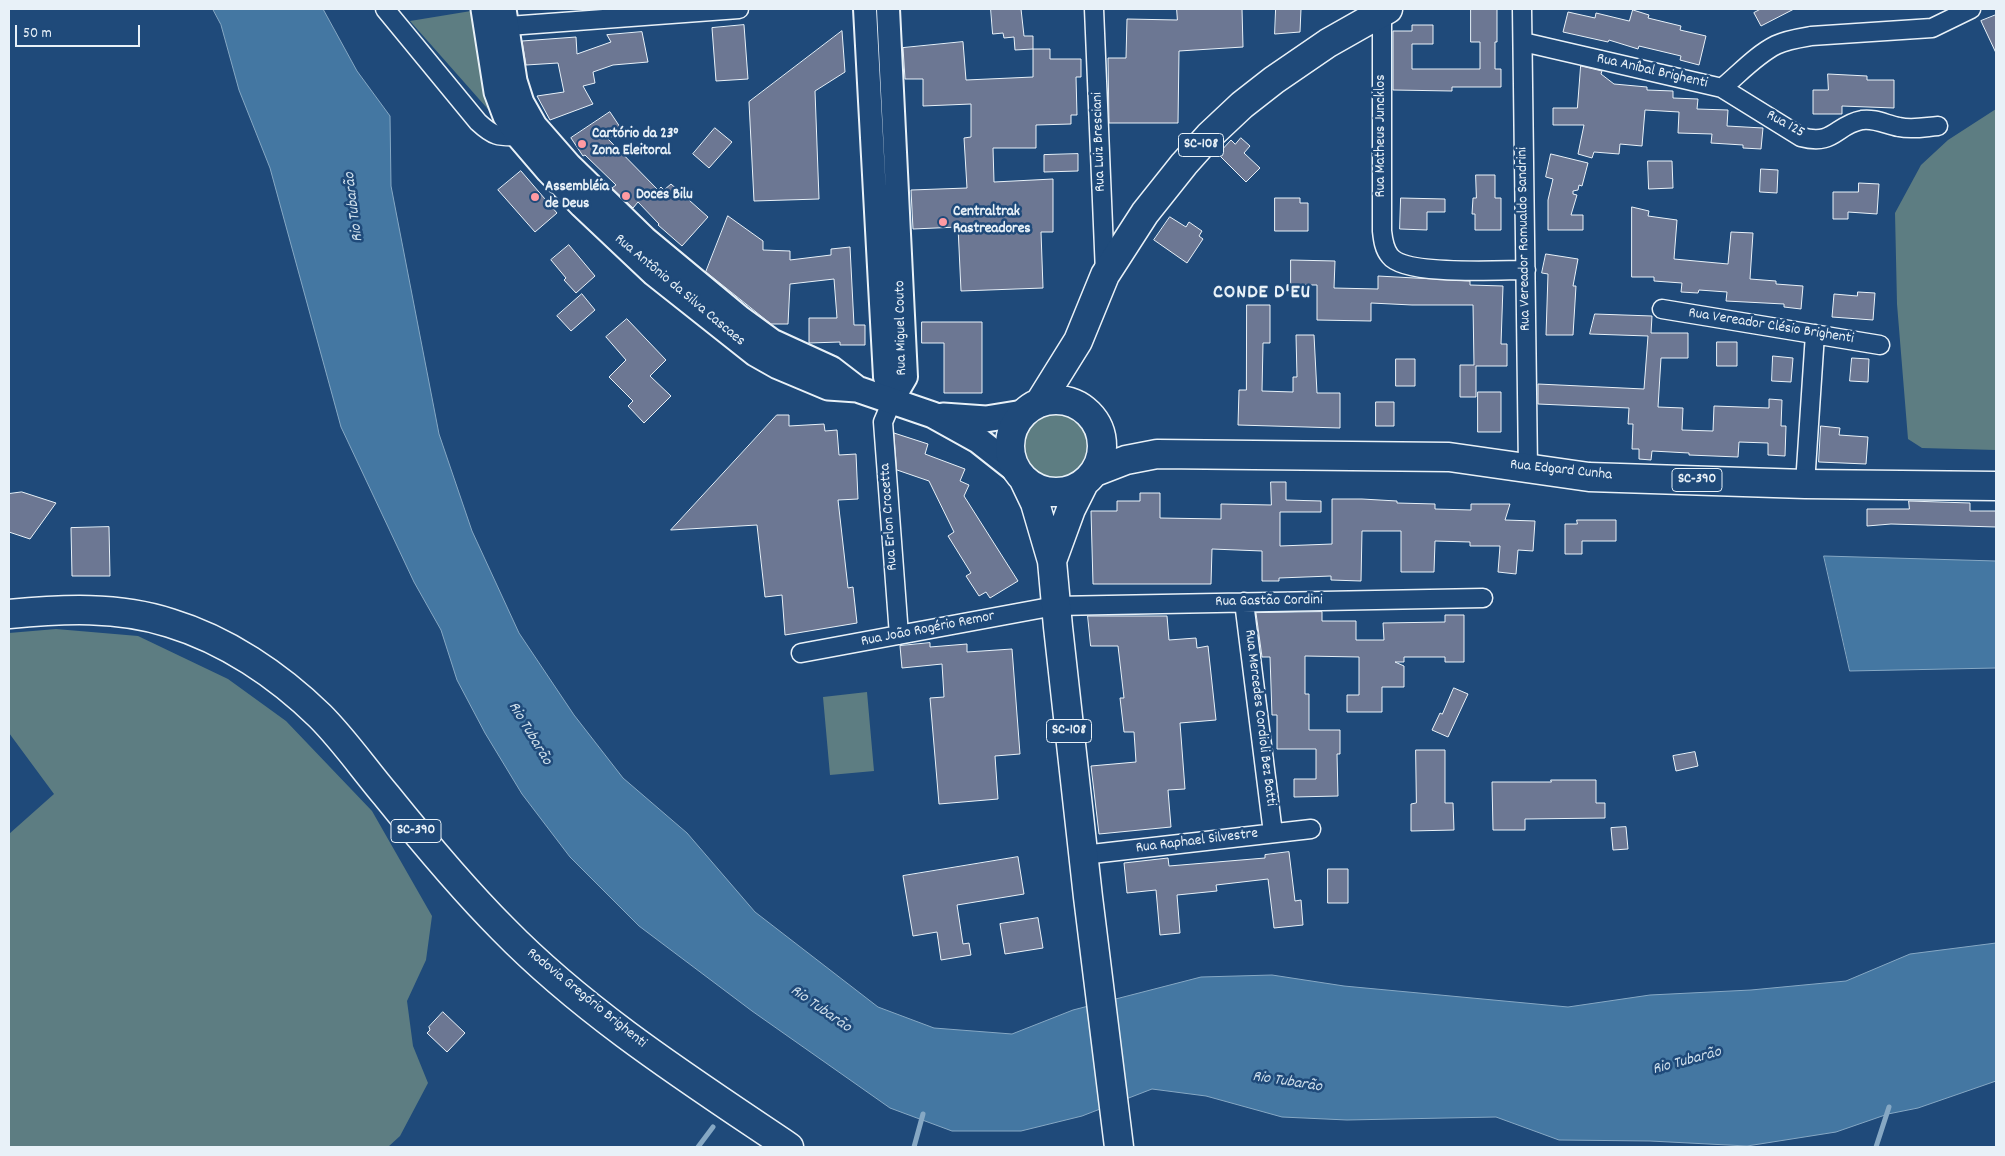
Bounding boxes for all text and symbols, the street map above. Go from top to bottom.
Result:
scale bar [18,15,142,47]
text: 50 m [23,23,52,45]
street label: Rua Aníbal Brighenti [1595,50,1709,94]
street label: Rua Matheus Juncklos [1373,75,1391,197]
street label: Rua Luiz Bresciani [1089,92,1111,192]
street label: Rua 125 [1763,107,1807,143]
place label: Cartório da 23° Zona Eleitoral [592,126,678,161]
road number: SC-108 [1178,134,1224,156]
marker: Cartório da 23° Zona Eleitoral [576,138,588,150]
street label: Rua Vereador Romualdo Sandrini [1514,147,1536,331]
water label: Rio Tubarão [341,171,369,243]
place label: Assembléia de Deus [545,179,609,214]
place label: Doces Bilu [636,187,693,205]
marker: Doces Bilu [620,190,632,202]
marker: Assembléia de Deus [529,191,541,203]
place label: Centraltrak Rastreadores [953,204,1031,239]
marker: Centraltrak Rastreadores [937,216,949,228]
street label: Rua Antônio da Silva Cascaes [610,231,748,351]
street label: Rua Miguel Couto [892,280,912,376]
district label: CONDE D'EU [1212,282,1312,306]
street label: Rua Vereador Clésio Brighenti [1687,305,1855,349]
street label: Rua Edgard Cunha [1509,457,1613,485]
street label: Rua Erlon Crocetta [877,463,903,571]
road number: SC-390 [1672,468,1722,492]
street label: Rua Gastão Cordini [1215,592,1323,612]
street label: Rua João Rogério Remor [860,608,996,652]
street label: Rua Mercedes Cordioli Bez Batti [1239,629,1279,807]
water label: Rio Tubarão [503,699,555,769]
road number: SC-108 [1046,719,1092,742]
road number: SC-390 [391,819,441,842]
street label: Rua Raphael Silvestre [1135,826,1259,858]
street label: Rodovia Gregório Brighenti [522,945,650,1053]
water label: Rio Tubarão [786,982,854,1038]
water label: Rio Tubarão [1651,1044,1723,1080]
water label: Rio Tubarão [1251,1068,1323,1098]

